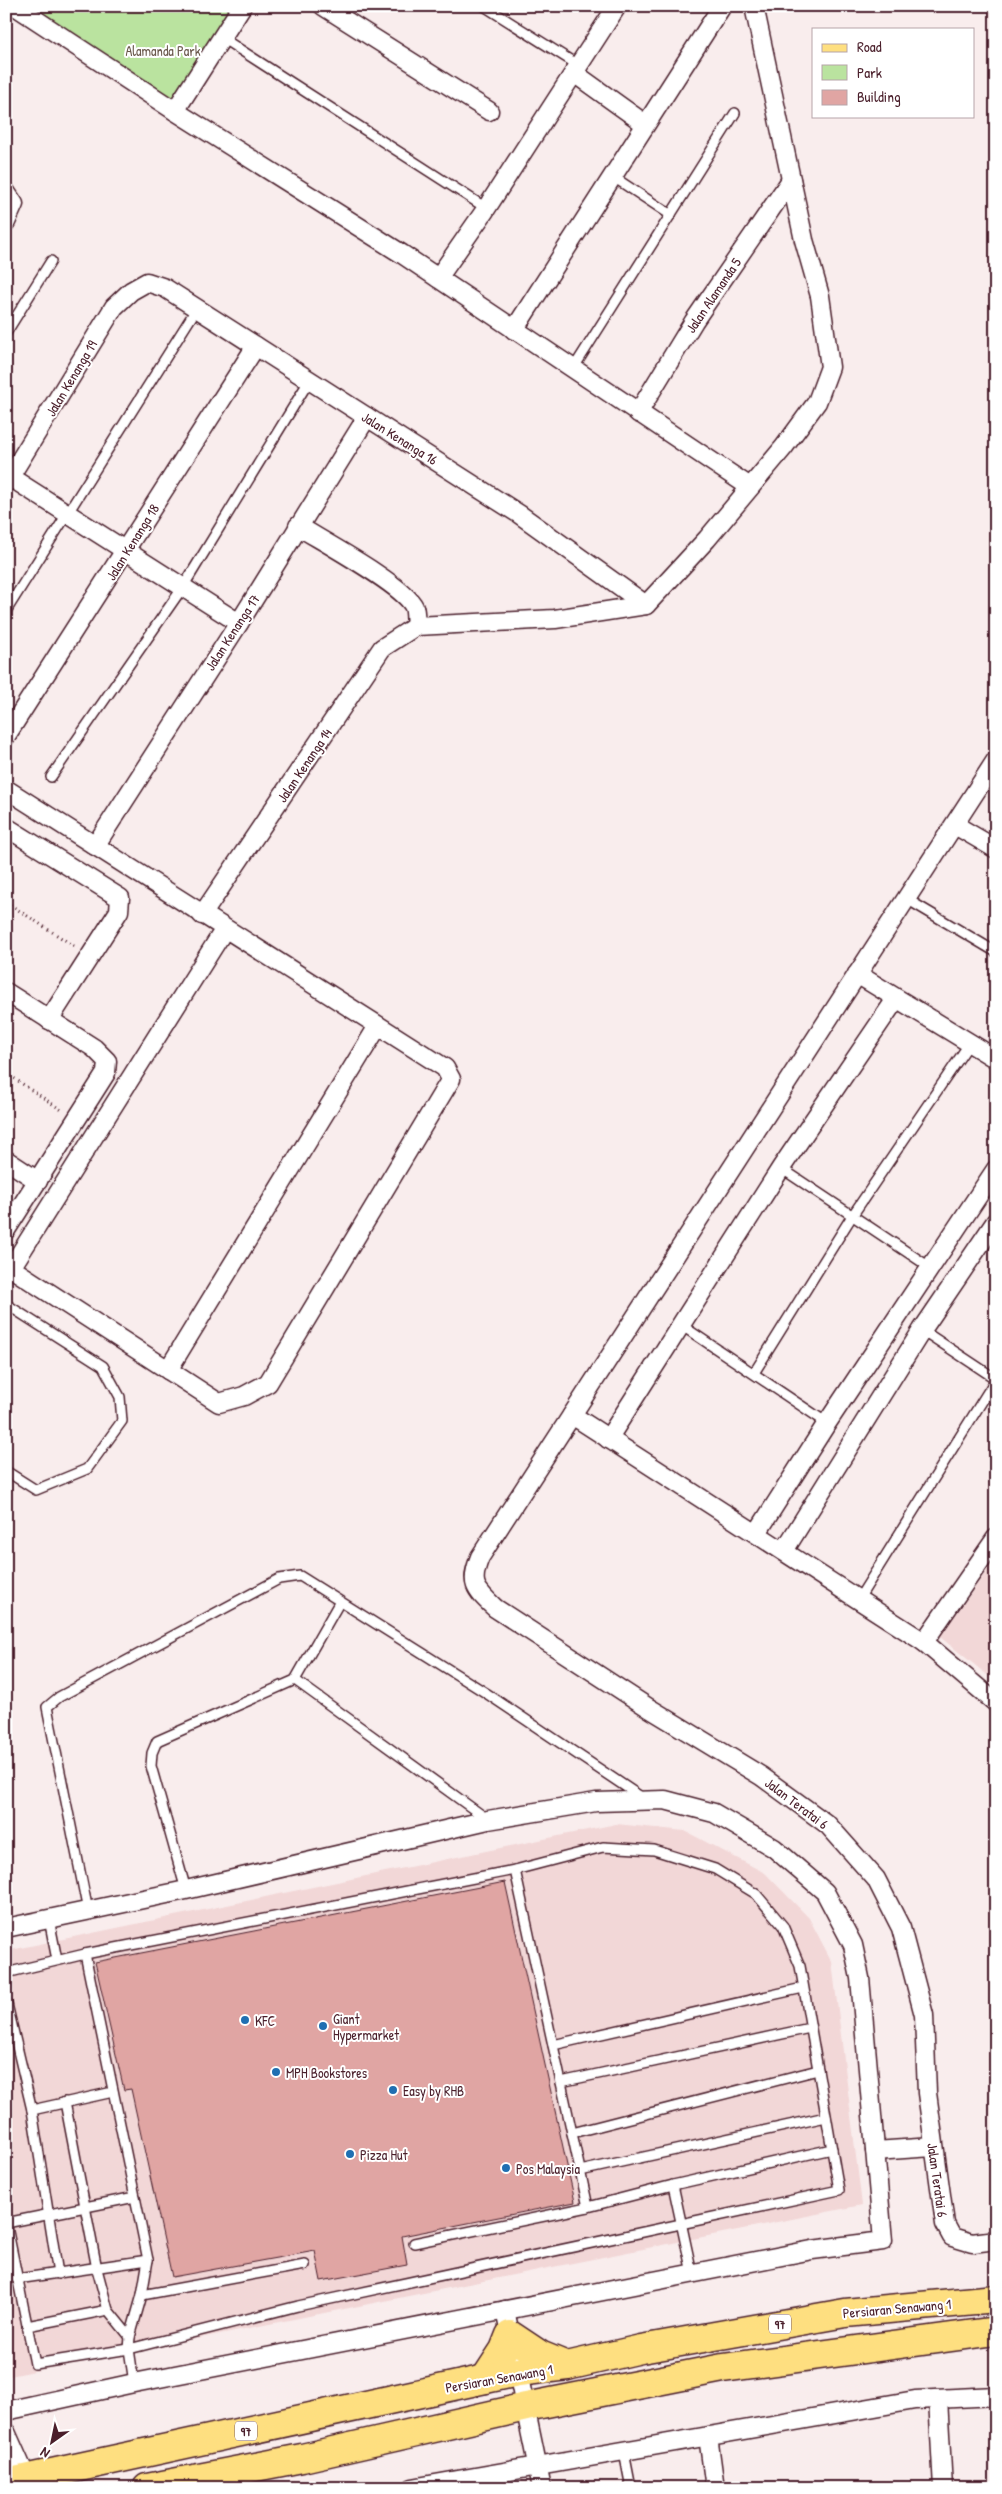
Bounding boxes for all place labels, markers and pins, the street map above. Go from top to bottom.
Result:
place label: Giant Hypermarket [333,2009,399,2045]
place label: KFC [255,2011,276,2030]
marker: KFC [239,2014,251,2026]
marker: Giant Hypermarket [317,2020,329,2032]
place label: MPH Bookstores [286,2063,367,2082]
marker: MPH Bookstores [270,2066,282,2078]
place label: Easy by RHB [403,2081,464,2101]
marker: Easy by RHB [387,2084,399,2096]
place label: Pizza Hut [360,2145,408,2164]
marker: Pizza Hut [344,2148,356,2160]
place label: Pos Malaysia [516,2159,580,2179]
marker: Pos Malaysia [500,2162,512,2174]

